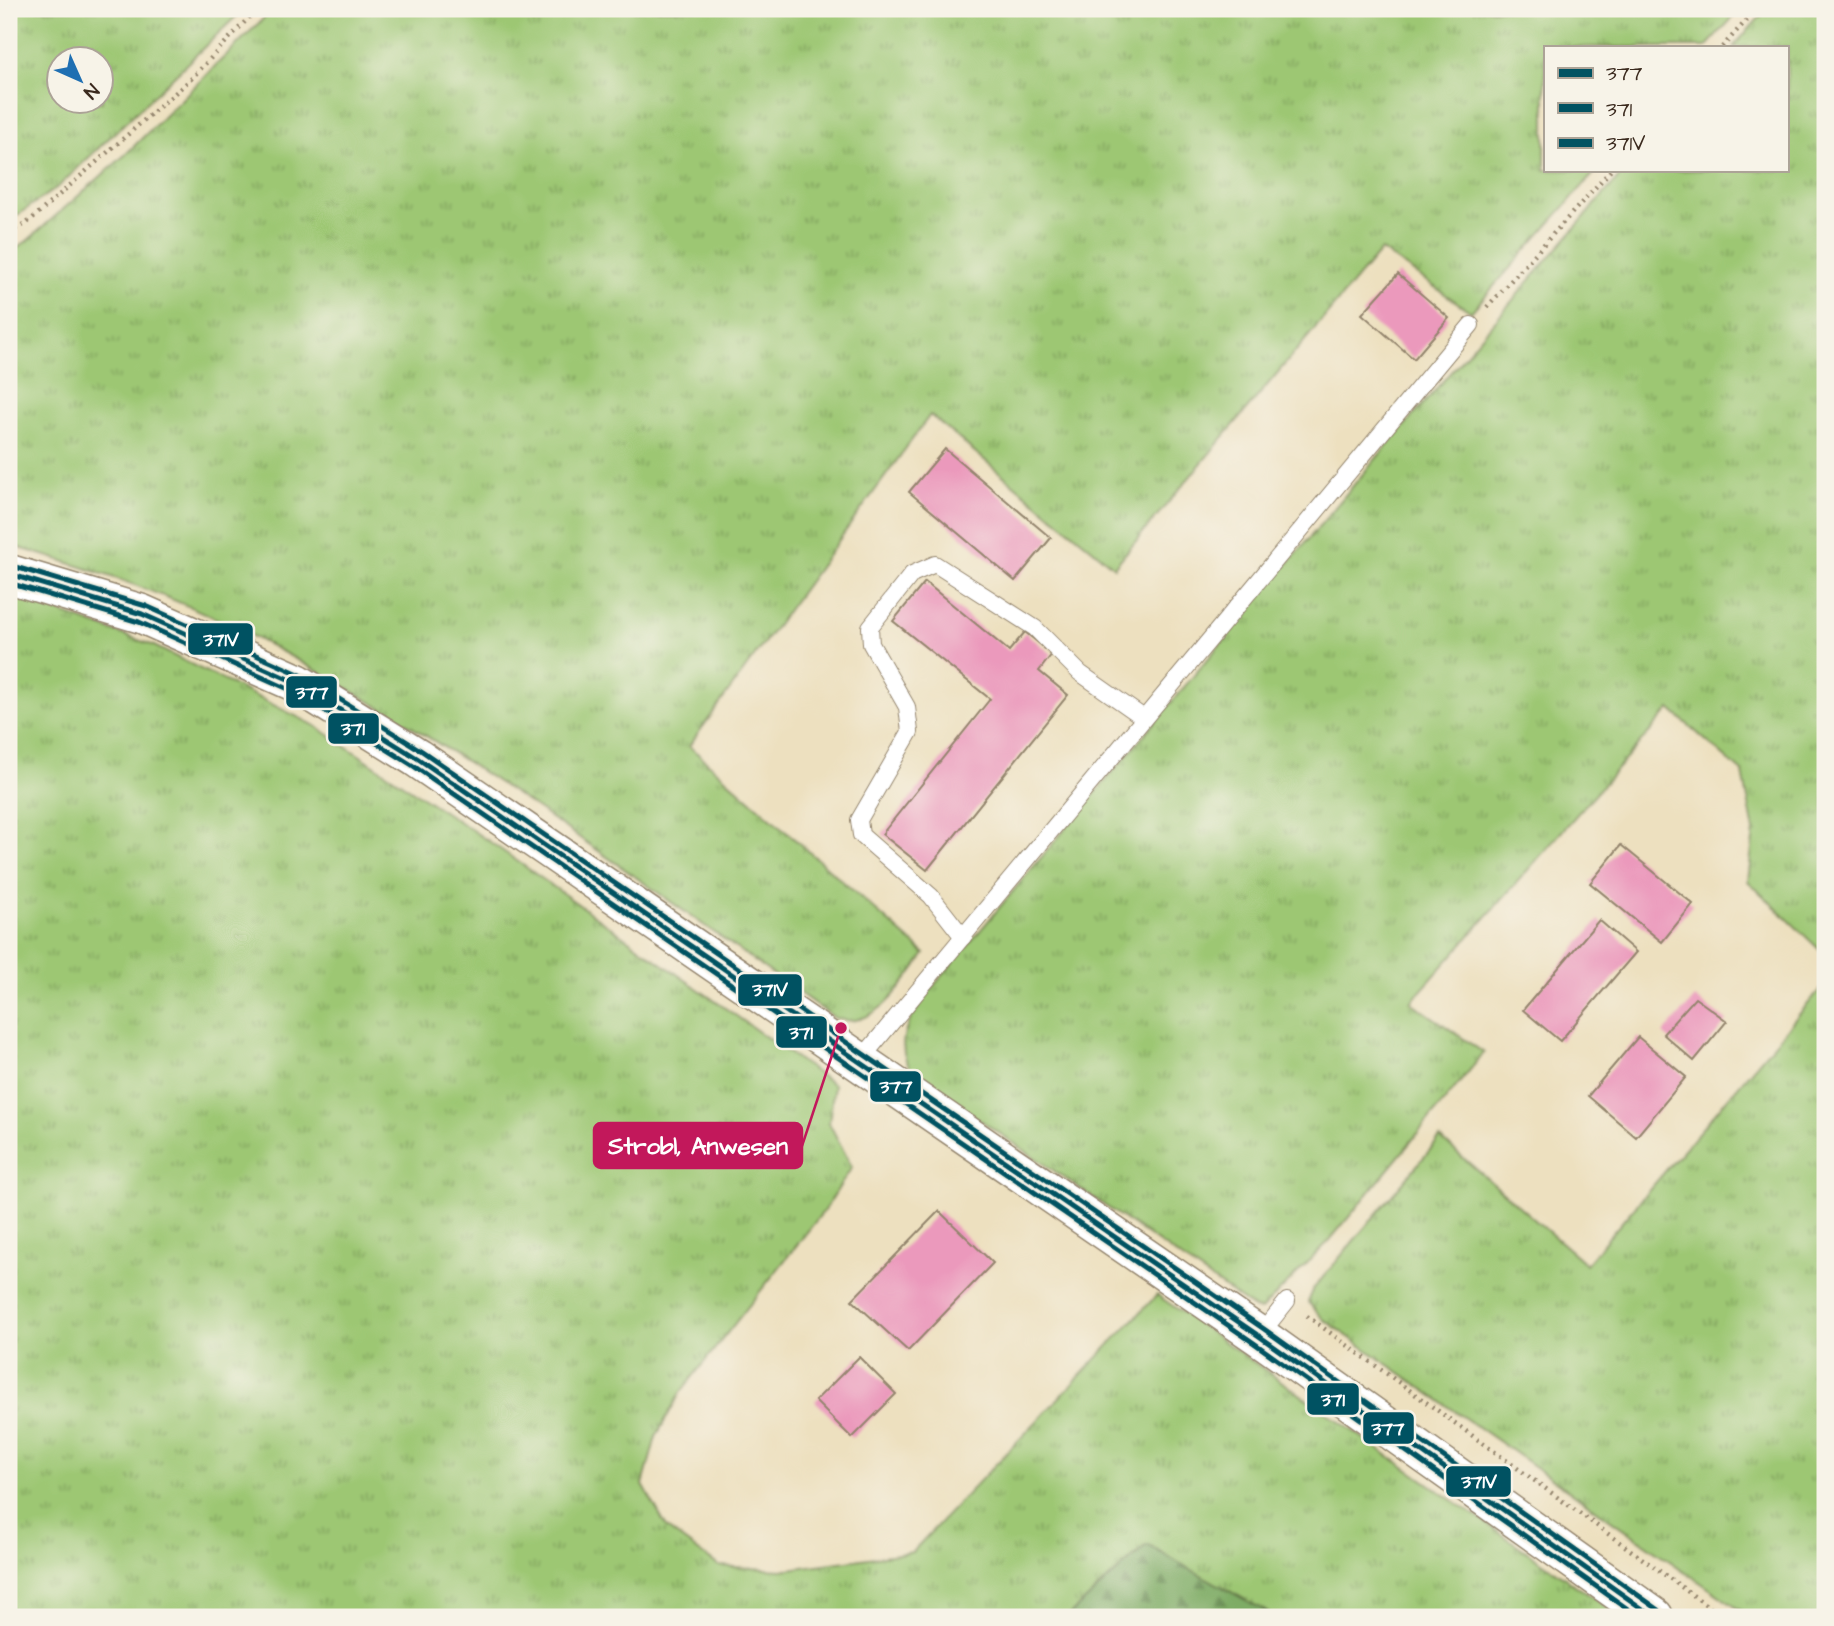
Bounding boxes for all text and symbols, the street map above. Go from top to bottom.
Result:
north arrow [46,46,116,116]
legend [1544,46,1788,172]
text: 377 [1606,59,1643,88]
text: N [77,77,105,105]
text: 371 [1606,95,1633,124]
text: 371V [1606,129,1645,158]
line badge: 371V [187,622,254,656]
text: 371V [202,627,239,654]
line badge: 377 [285,675,338,709]
text: 377 [294,680,329,707]
line badge: 371 [327,712,380,745]
text: 371 [340,716,365,743]
line badge: 371V [737,973,803,1007]
text: 371V [751,977,788,1004]
line badge: 371 [775,1015,828,1049]
text: 371 [788,1020,813,1047]
line badge: 377 [869,1070,922,1103]
text: 377 [878,1074,913,1101]
callout: Strobl, Anwesen [594,1123,802,1168]
text: Strobl, Anwesen [607,1130,788,1164]
line badge: 371 [1306,1382,1360,1416]
text: 371 [1320,1387,1345,1414]
line badge: 377 [1362,1411,1415,1445]
text: 377 [1370,1416,1405,1443]
line badge: 371V [1445,1465,1512,1498]
text: 371V [1460,1469,1497,1496]

